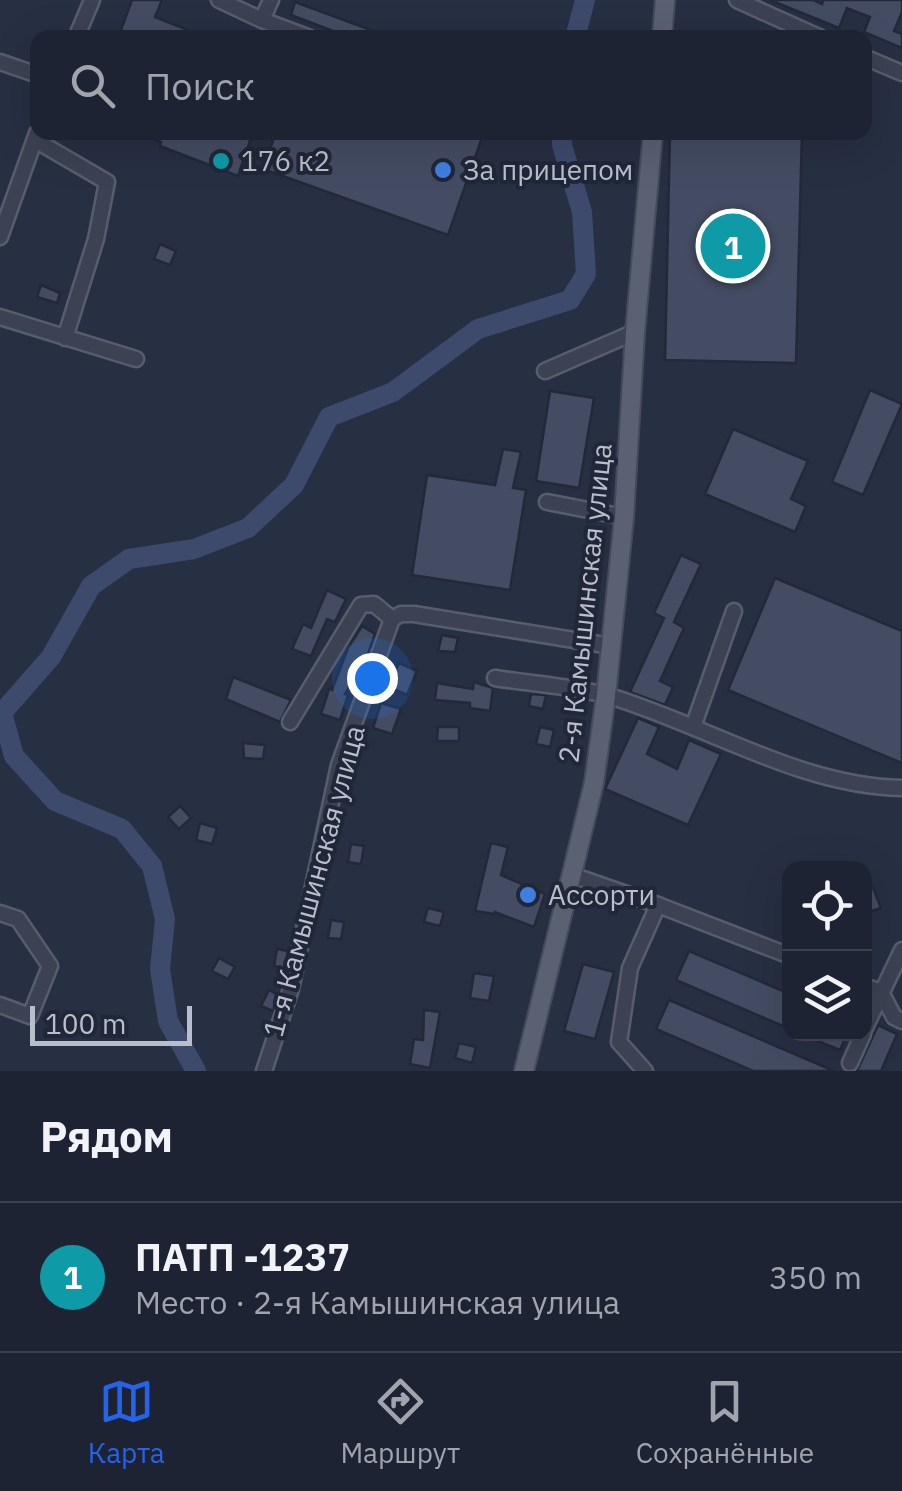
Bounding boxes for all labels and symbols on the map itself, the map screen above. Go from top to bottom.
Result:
place label: 176 к2 [241,142,330,179]
marker: 176 к2 [210,150,232,172]
place label: За прицепом [463,151,633,188]
marker: За прицепом [432,159,454,181]
pin: 1 [700,208,766,284]
street label: 2-я Камышинская улица [549,441,620,765]
your location [347,653,398,704]
street label: 1-я Камышинская улица [254,721,373,1041]
place label: Ассорти [548,876,655,913]
marker: Ассорти [517,884,539,906]
scale bar [30,1001,192,1046]

